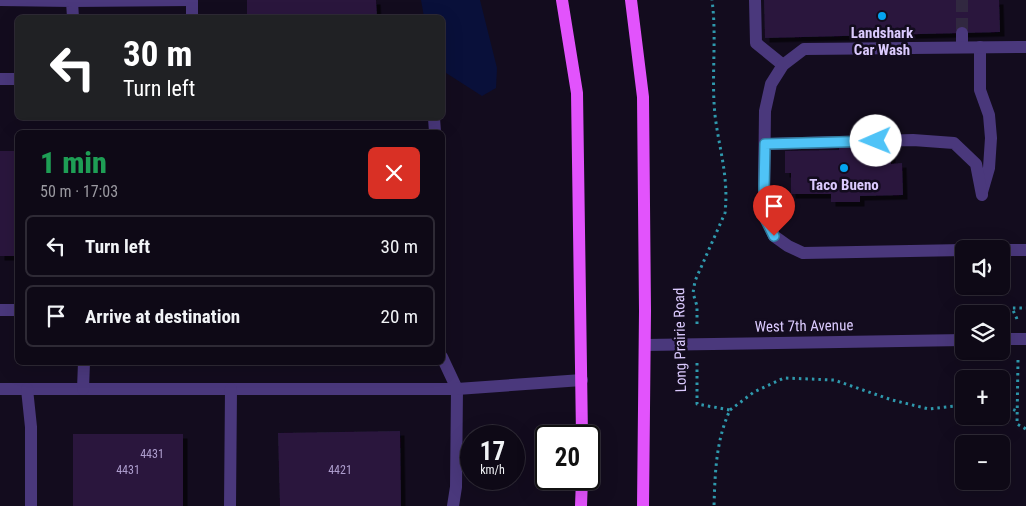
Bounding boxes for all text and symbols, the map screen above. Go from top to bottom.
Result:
marker: Landshark Car Wash [876,10,888,22]
place label: Landshark Car Wash [851,24,914,59]
text: 30 m [123,34,192,75]
icon: left [40,35,105,100]
text: Turn left [123,76,195,101]
position arrow [849,114,901,166]
text: 1 min [40,145,107,180]
button: close [368,147,420,199]
marker: Taco Bueno [838,162,850,174]
place label: Taco Bueno [809,176,879,194]
text: 50 m · 17:03 [40,182,118,201]
pin [753,185,795,236]
icon: arrive [760,192,788,220]
icon: left [42,232,70,260]
text: Turn left [85,235,150,258]
text: 30 m [381,235,418,258]
map controls [955,240,1010,490]
button: sound [955,240,1010,295]
street label: Long Prairie Road [670,288,690,392]
icon: arrive [42,302,70,330]
text: Arrive at destination [85,305,240,328]
text: 20 m [381,305,418,328]
button: layers [955,305,1010,360]
street label: West 7th Avenue [755,316,853,336]
button: + [955,370,1010,425]
speed limit sign: 20 [535,425,600,490]
button: − [955,435,1010,490]
text: 17 [480,437,505,466]
house number: 4431 [140,447,164,461]
house number: 4431 [116,463,140,477]
house number: 4421 [328,463,352,477]
text: km/h [480,463,505,477]

